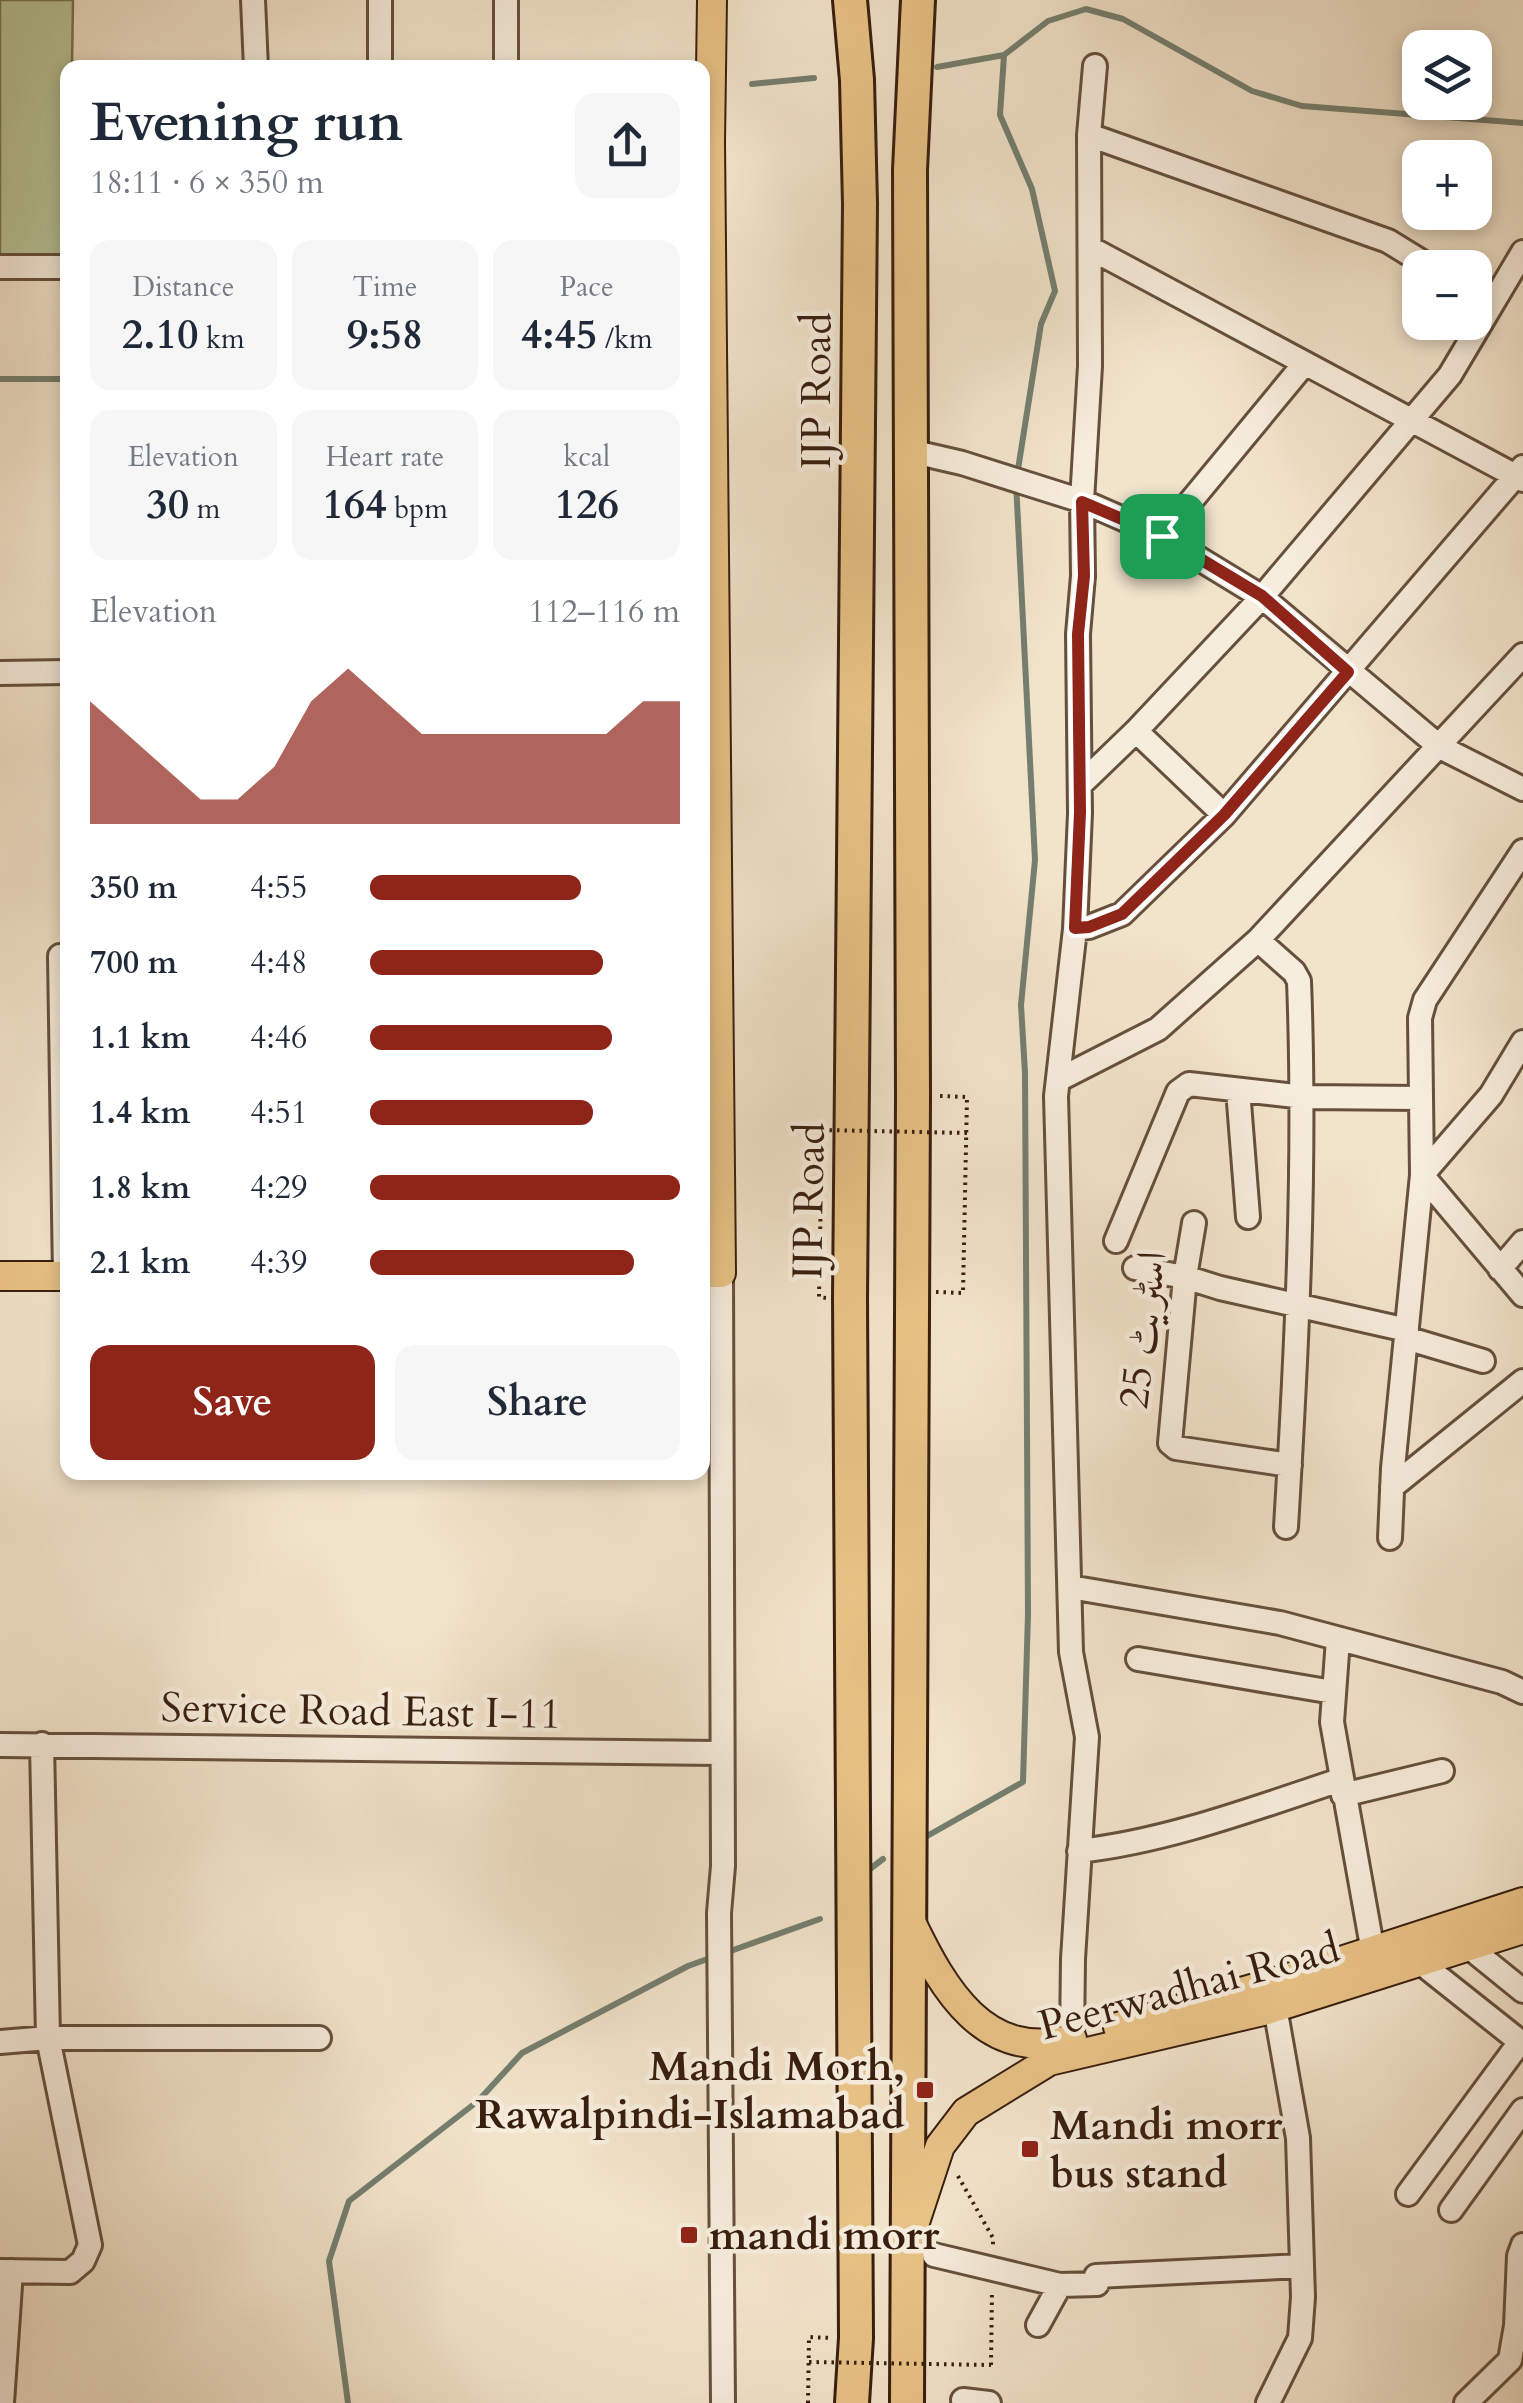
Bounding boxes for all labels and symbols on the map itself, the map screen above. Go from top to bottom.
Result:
street label: IJP Road [788,313,845,469]
pin [1120,494,1205,579]
street label: IJP Road [779,1122,839,1280]
street label: اسٹریٹ 25 [1105,1248,1181,1412]
street label: Service Road East I-11 [160,1679,562,1743]
street label: Peerwadhai Road [1032,1919,1346,2055]
place label: Mandi Morh, Rawalpindi-Islamabad [475,2038,905,2143]
marker: Mandi Morh, Rawalpindi-Islamabad [914,2079,936,2101]
place label: Mandi morr bus stand [1050,2097,1283,2202]
marker: Mandi morr bus stand [1019,2138,1041,2160]
place label: mandi morr [709,2207,939,2264]
marker: mandi morr [678,2224,700,2246]

